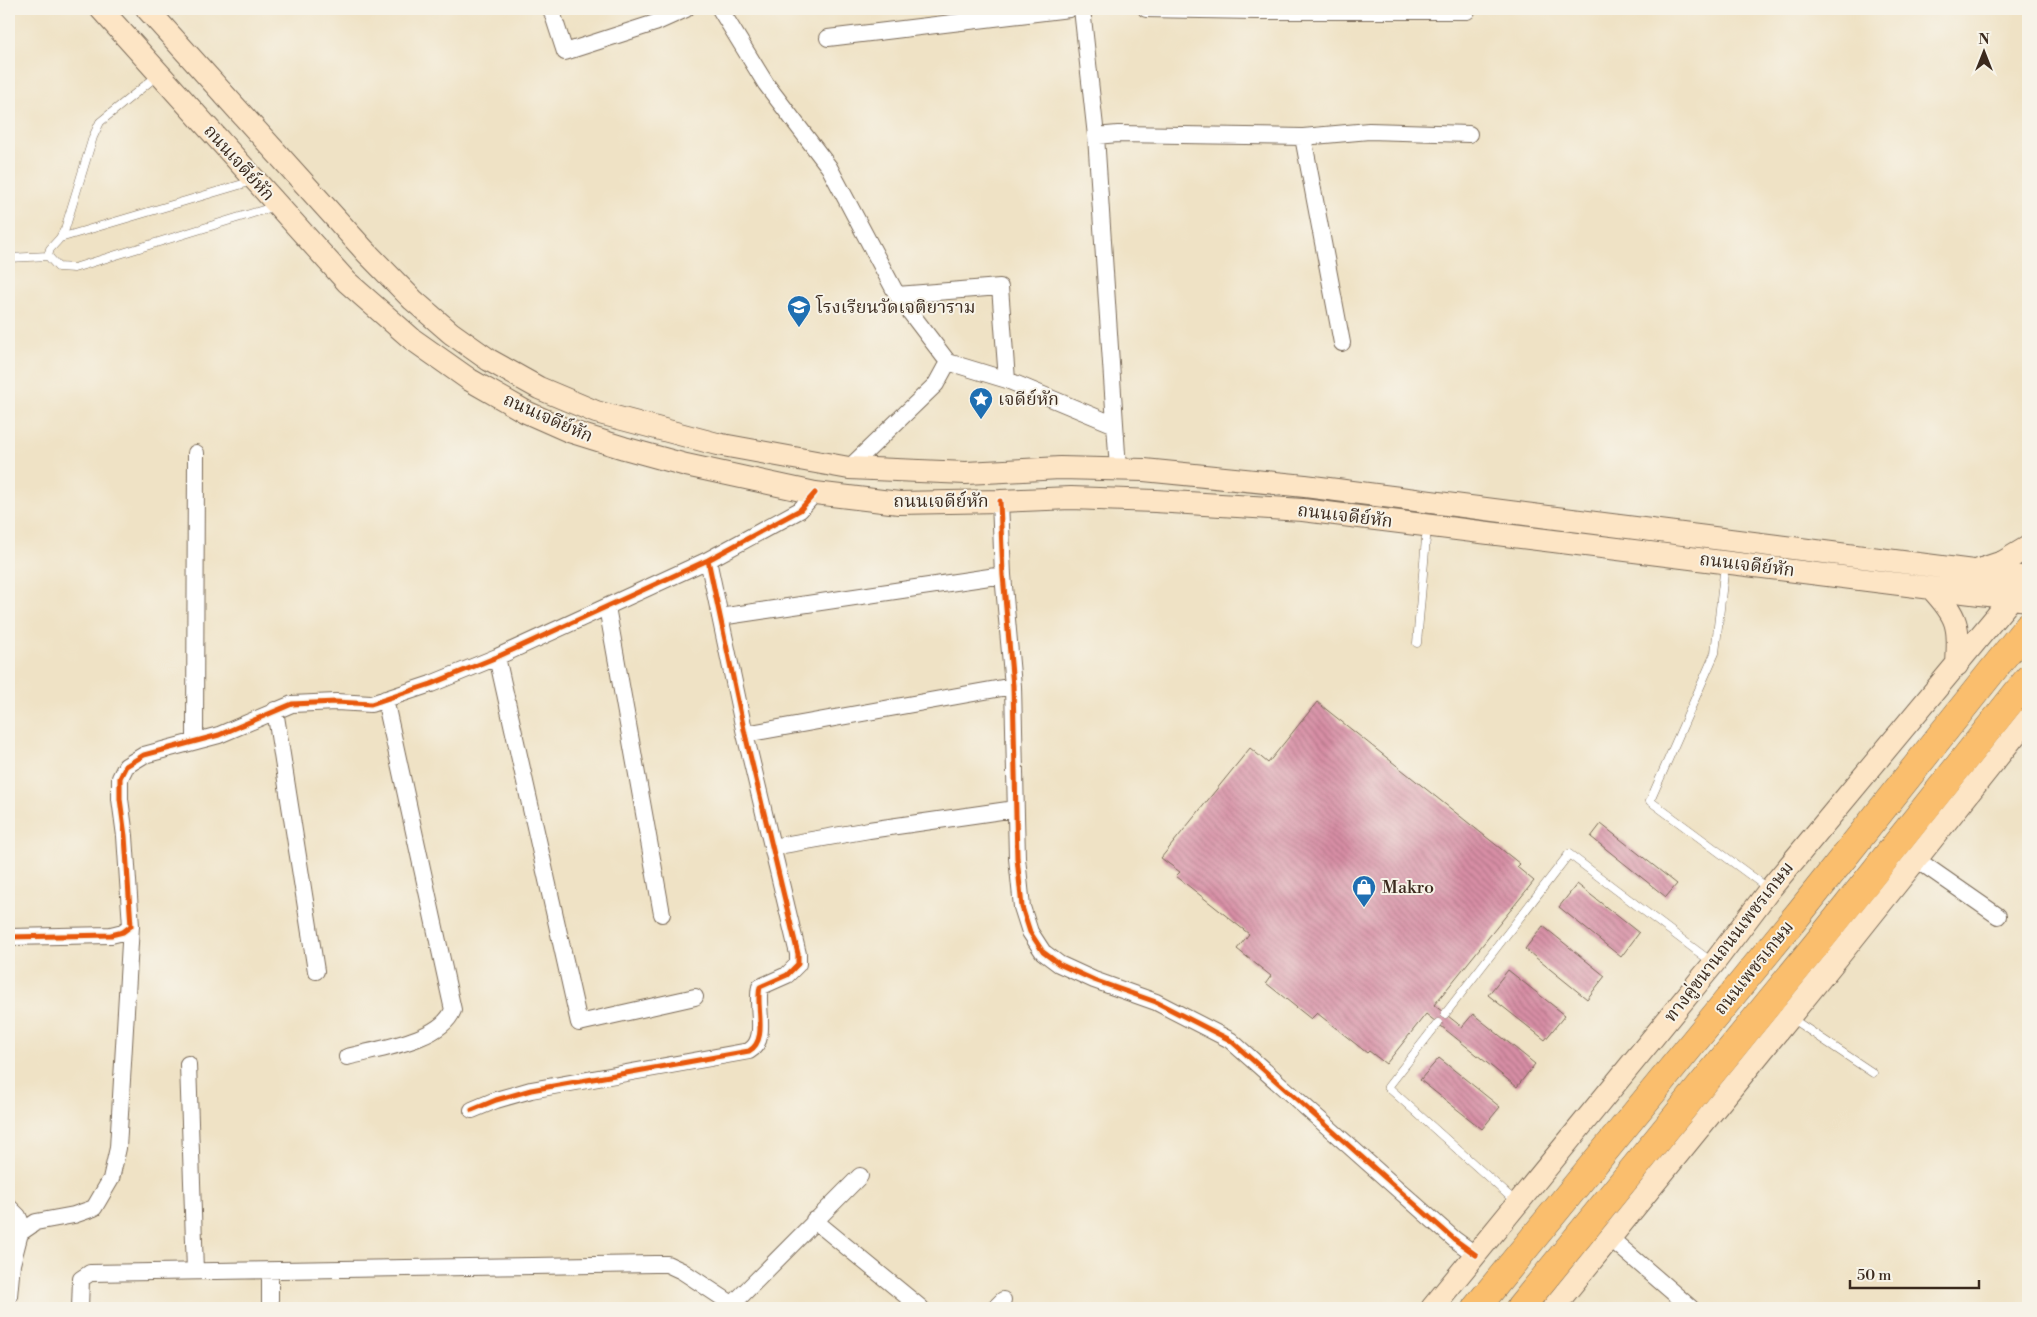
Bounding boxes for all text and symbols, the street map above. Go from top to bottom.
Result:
north arrow [1960,28,2010,78]
text: N [1978,31,1990,49]
street label: ถนนเจดีย์หัก [198,120,280,206]
school or university icon: โรงเรียนวัดเจติยาราม [786,294,812,328]
place label: โรงเรียนวัดเจติยาราม [815,294,976,319]
place icon: เจดีย์หัก [968,386,994,420]
street label: ถนนเจดีย์หัก [500,388,596,448]
place label: เจดีย์หัก [998,388,1059,411]
street label: ถนนเจดีย์หัก [893,490,989,513]
street label: ถนนเจดีย์หัก [1296,499,1394,533]
street label: ถนนเจดีย์หัก [1698,548,1796,582]
street label: ทางคู่ขนานถนนเพชรเกษม [1660,857,1798,1027]
shop icon: Makro [1351,874,1377,908]
place label: Makro [1382,876,1434,899]
street label: ถนนเพชรเกษม [1710,917,1798,1019]
scale bar [1850,1257,1978,1289]
text: 50 m [1857,1266,1891,1285]

